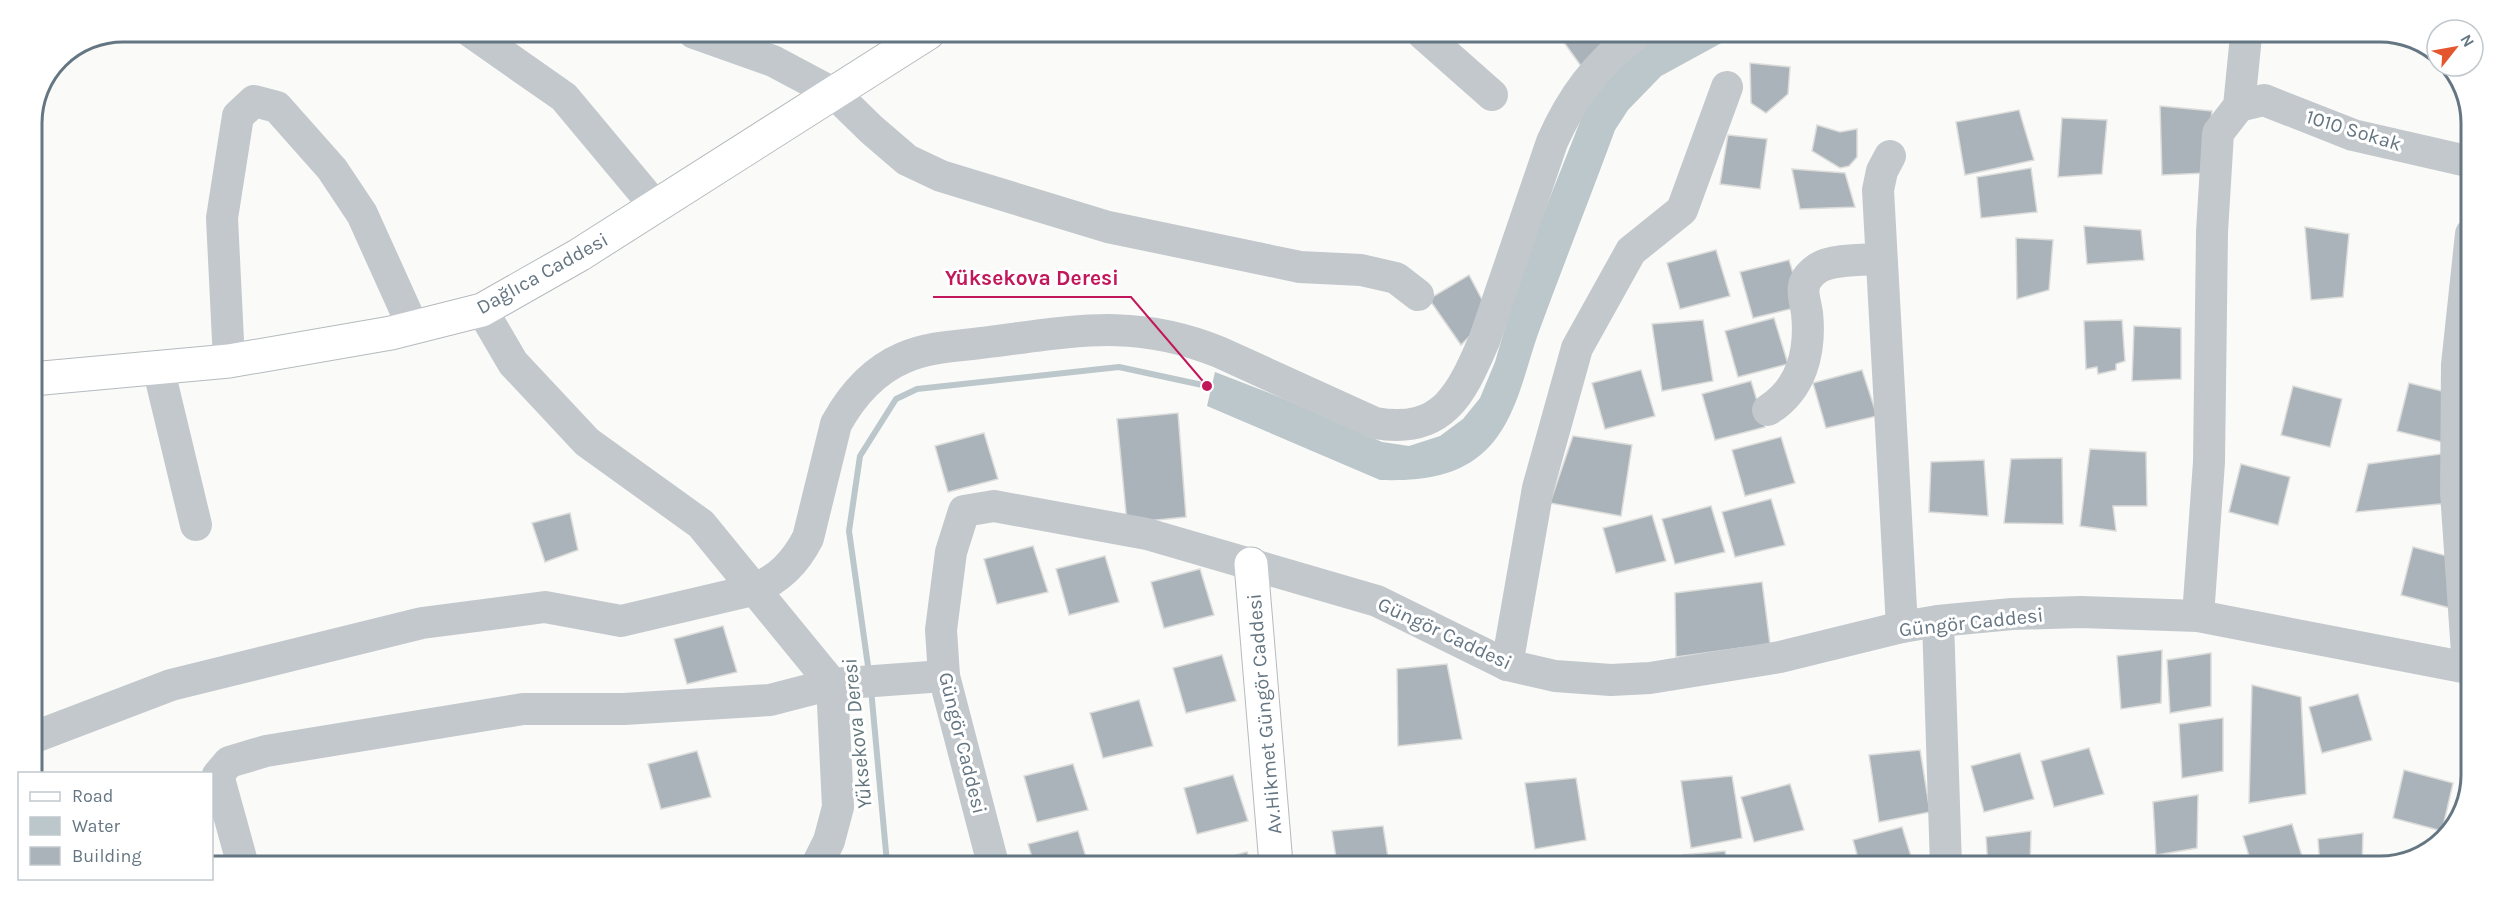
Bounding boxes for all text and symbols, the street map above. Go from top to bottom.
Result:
north arrow [2425,18,2485,78]
text: N [2456,31,2479,50]
street label: 1010 Sokak [2303,105,2404,156]
street label: Dağlıca Caddesi [472,228,612,319]
callout: Yüksekova Deresi [933,258,1131,297]
text: Yüksekova Deresi [945,266,1119,290]
street label: Güngör Caddesi [1374,592,1515,675]
street label: Av.Hikmet Güngör Caddesi [1243,593,1286,835]
street label: Güngör Caddesi [1898,603,2044,642]
water label: Yüksekova Deresi [837,657,877,810]
street label: Güngör Caddesi [934,670,991,816]
legend [18,772,213,880]
text: Road [72,785,113,807]
text: Water [72,815,120,837]
text: Building [72,845,142,867]

